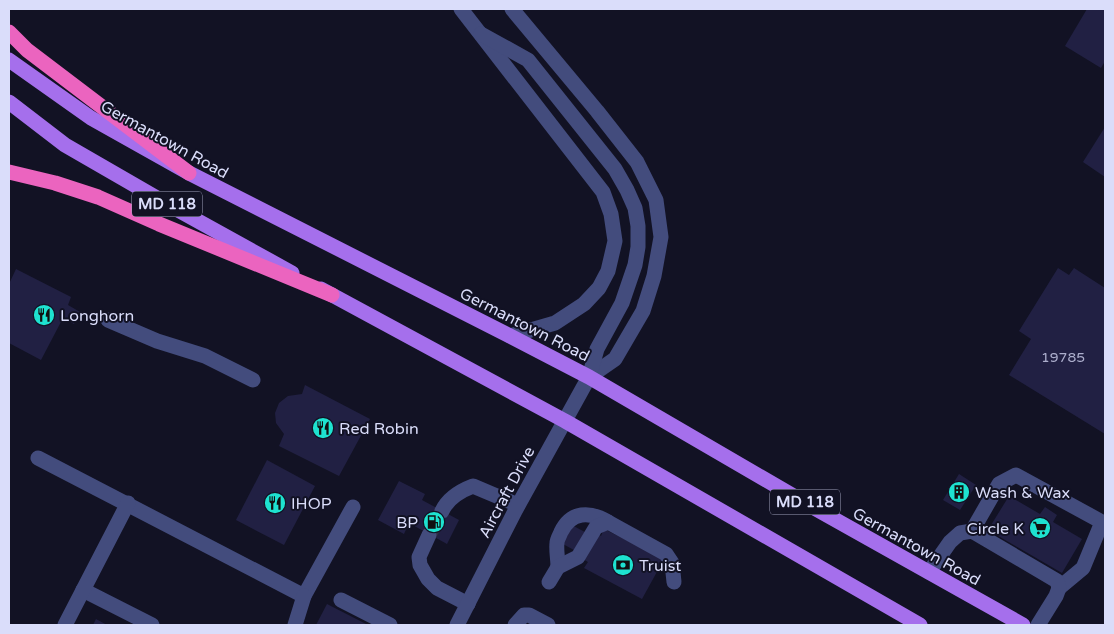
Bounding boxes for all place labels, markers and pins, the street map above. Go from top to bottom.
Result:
restaurant icon: Longhorn [32,303,56,327]
place label: Longhorn [60,306,134,326]
restaurant icon: Red Robin [311,416,335,440]
place label: Red Robin [339,419,419,439]
building icon: Wash & Wax [947,480,971,504]
place label: Wash & Wax [975,483,1070,503]
restaurant icon: IHOP [263,491,287,515]
place label: IHOP [291,494,332,514]
fuel station icon: BP [422,510,446,534]
place label: BP [396,513,418,533]
supermarket icon: Circle K [1028,516,1052,540]
place label: Circle K [967,519,1024,539]
bank icon: Truist [611,553,635,577]
place label: Truist [639,556,681,576]

